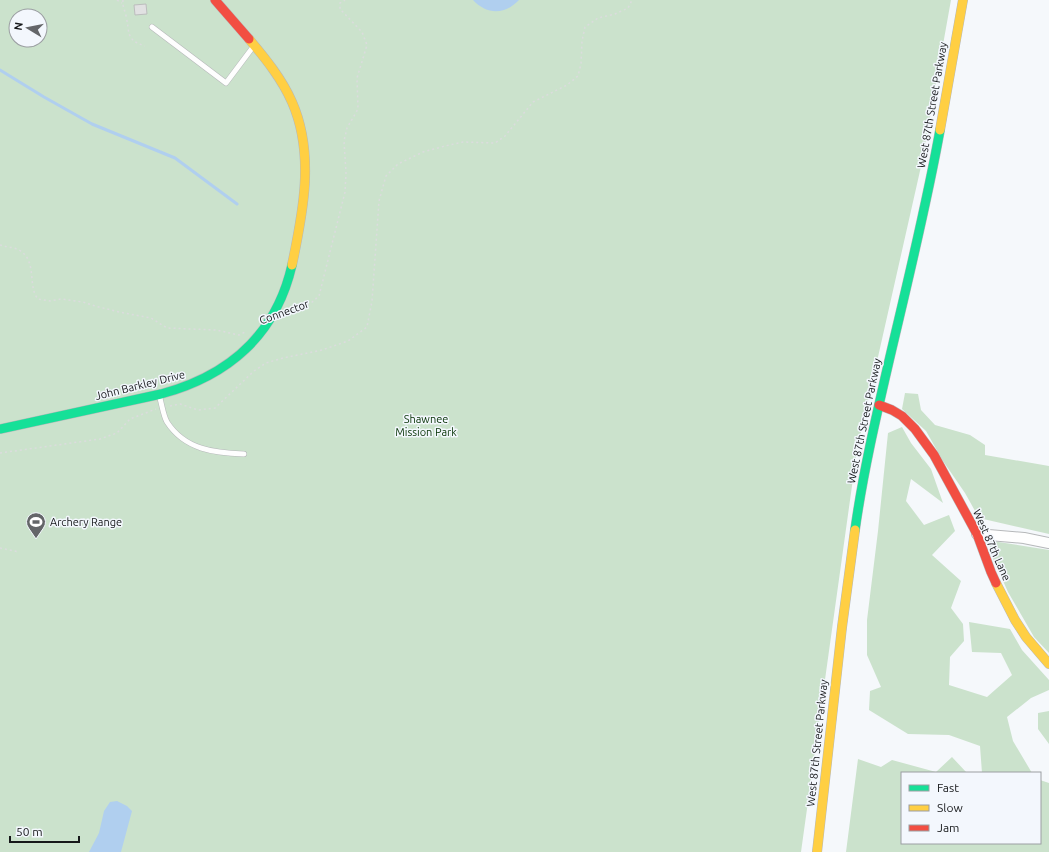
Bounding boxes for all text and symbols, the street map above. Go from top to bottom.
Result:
north arrow [8,8,48,48]
text: N [12,21,25,31]
street label: West 87th Street Parkway [915,40,949,169]
street label: Connector [258,297,311,327]
street label: West 87th Street Parkway [845,357,883,485]
street label: John Barkley Drive [94,368,186,402]
park label: Shawnee Mission Park [395,413,457,438]
street label: West 87th Lane [971,507,1013,583]
sports icon: Archery Range [25,511,47,539]
place label: Archery Range [50,516,122,528]
street label: West 87th Street Parkway [804,678,830,807]
legend [901,772,1041,844]
text: Fast [937,781,959,794]
text: Slow [937,801,963,814]
scale bar [10,818,79,844]
text: Jam [937,821,959,834]
text: 50 m [16,825,43,838]

